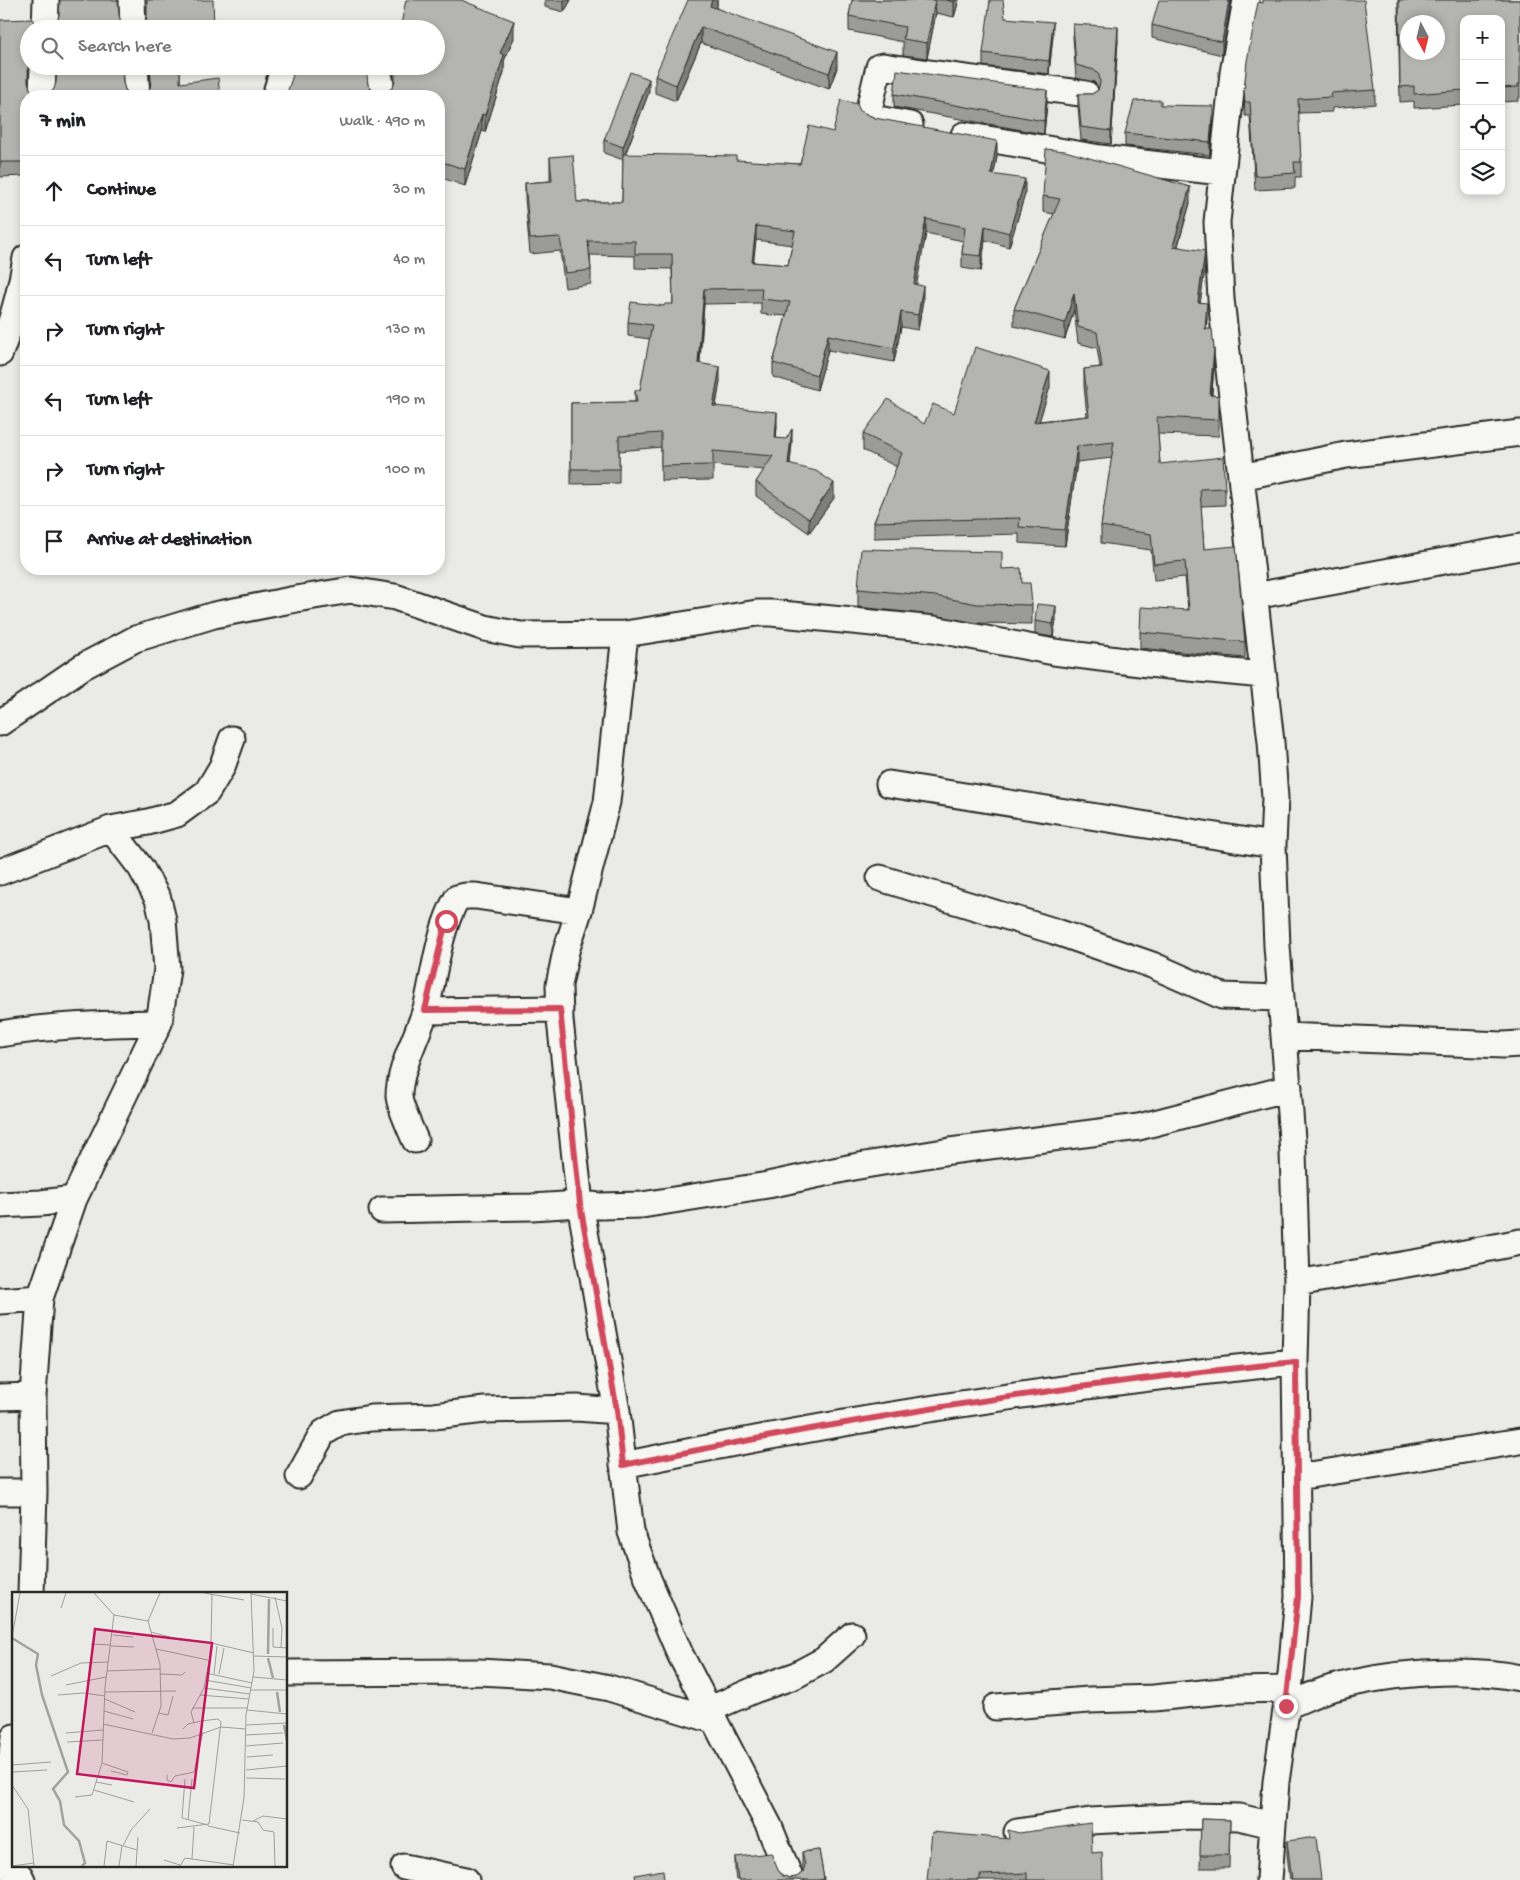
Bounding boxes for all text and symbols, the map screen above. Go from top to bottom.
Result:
north arrow [1400,15,1445,60]
map controls [1460,15,1505,195]
button: + [1460,15,1505,60]
search box [20,20,445,75]
icon: search [38,34,66,62]
text: Search here [78,36,172,59]
button: − [1460,60,1505,105]
button: locate [1460,105,1505,150]
text: 7 min [40,110,85,135]
text: Walk · 490 m [339,113,425,132]
button: layers [1460,150,1505,195]
icon: ahead [40,177,68,205]
text: Continue [87,179,156,202]
text: 30 m [392,181,425,200]
icon: left [40,247,68,275]
text: Turn left [87,249,151,272]
text: 40 m [393,251,425,270]
icon: right [40,317,68,345]
text: Turn right [87,319,163,342]
text: 130 m [386,321,425,340]
icon: left [40,387,68,415]
text: Turn left [87,389,151,412]
text: 190 m [386,391,425,410]
icon: right [40,457,68,485]
text: Turn right [87,459,163,482]
text: 100 m [385,461,425,480]
icon: arrive [40,527,68,555]
text: Arrive at destination [87,529,251,552]
route start [435,910,458,933]
inset map [12,1592,288,1868]
route end [1275,1695,1298,1718]

